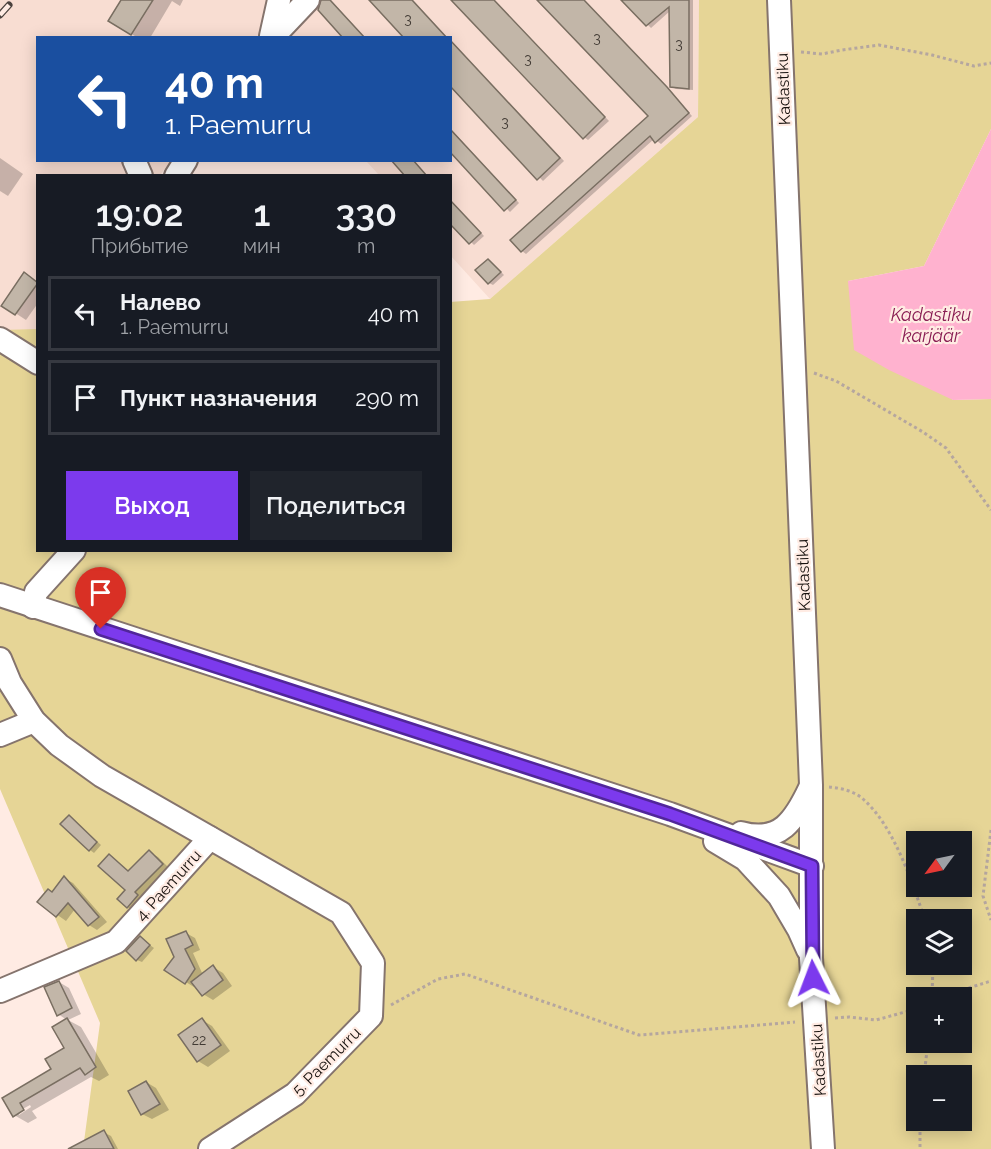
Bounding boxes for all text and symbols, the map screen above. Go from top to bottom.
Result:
house number: 3 [404,11,412,27]
house number: 3 [593,30,601,46]
house number: 3 [675,36,683,52]
house number: 3 [524,51,532,67]
street label: Kadastiku [773,53,794,125]
text: 40 m [165,59,264,108]
icon: left [66,60,144,138]
text: 1. Paemurru [165,109,312,140]
house number: 3 [501,114,509,130]
text: 19:02 [96,192,184,234]
text: 1 [253,192,270,234]
text: 330 [335,192,397,234]
text: Прибытие [91,234,188,258]
text: мин [243,234,281,258]
text: m [357,234,376,258]
text: Налево [120,289,201,315]
icon: left [69,297,102,330]
text: 40 m [368,301,419,327]
water label: Kadastiku karjäär [891,304,971,346]
text: 1. Paemurru [120,315,229,339]
icon: arrive [69,381,102,414]
text: Пункт назначения [120,385,317,411]
text: 290 m [355,385,419,411]
button: Выход [66,471,238,540]
button: Поделиться [250,471,422,540]
street label: Kadastiku [793,539,814,611]
pin [75,567,126,629]
icon: arrive [84,576,117,609]
north arrow [906,831,972,897]
map controls [906,831,972,1131]
street label: 4. Paemurru [132,846,205,925]
button: layers [906,909,972,975]
position arrow [781,946,845,1010]
button: + [906,987,972,1053]
street label: 5. Paemurru [288,1023,364,1099]
street label: Kadastiku [807,1023,830,1097]
house number: 22 [192,1032,206,1048]
button: − [906,1065,972,1131]

